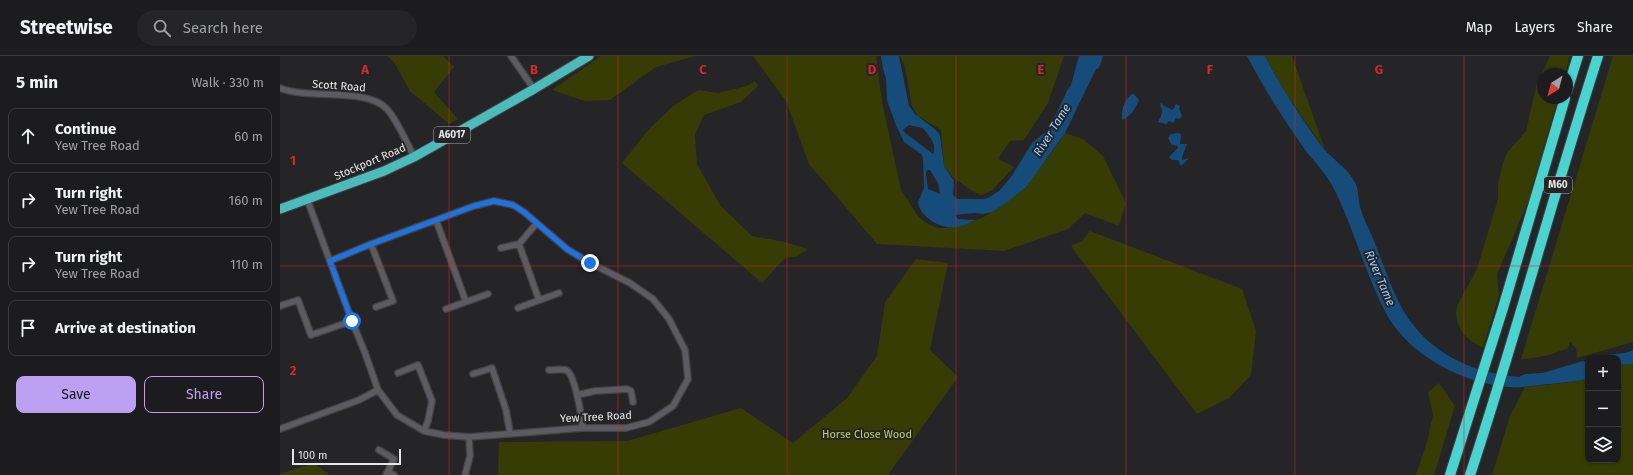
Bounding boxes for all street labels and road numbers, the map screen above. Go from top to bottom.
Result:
street label: Scott Road [312,78,366,94]
road number: A6017 [434,127,470,143]
street label: Stockport Road [332,141,408,183]
road number: M60 [1544,177,1572,193]
street label: Yew Tree Road [560,409,632,425]

